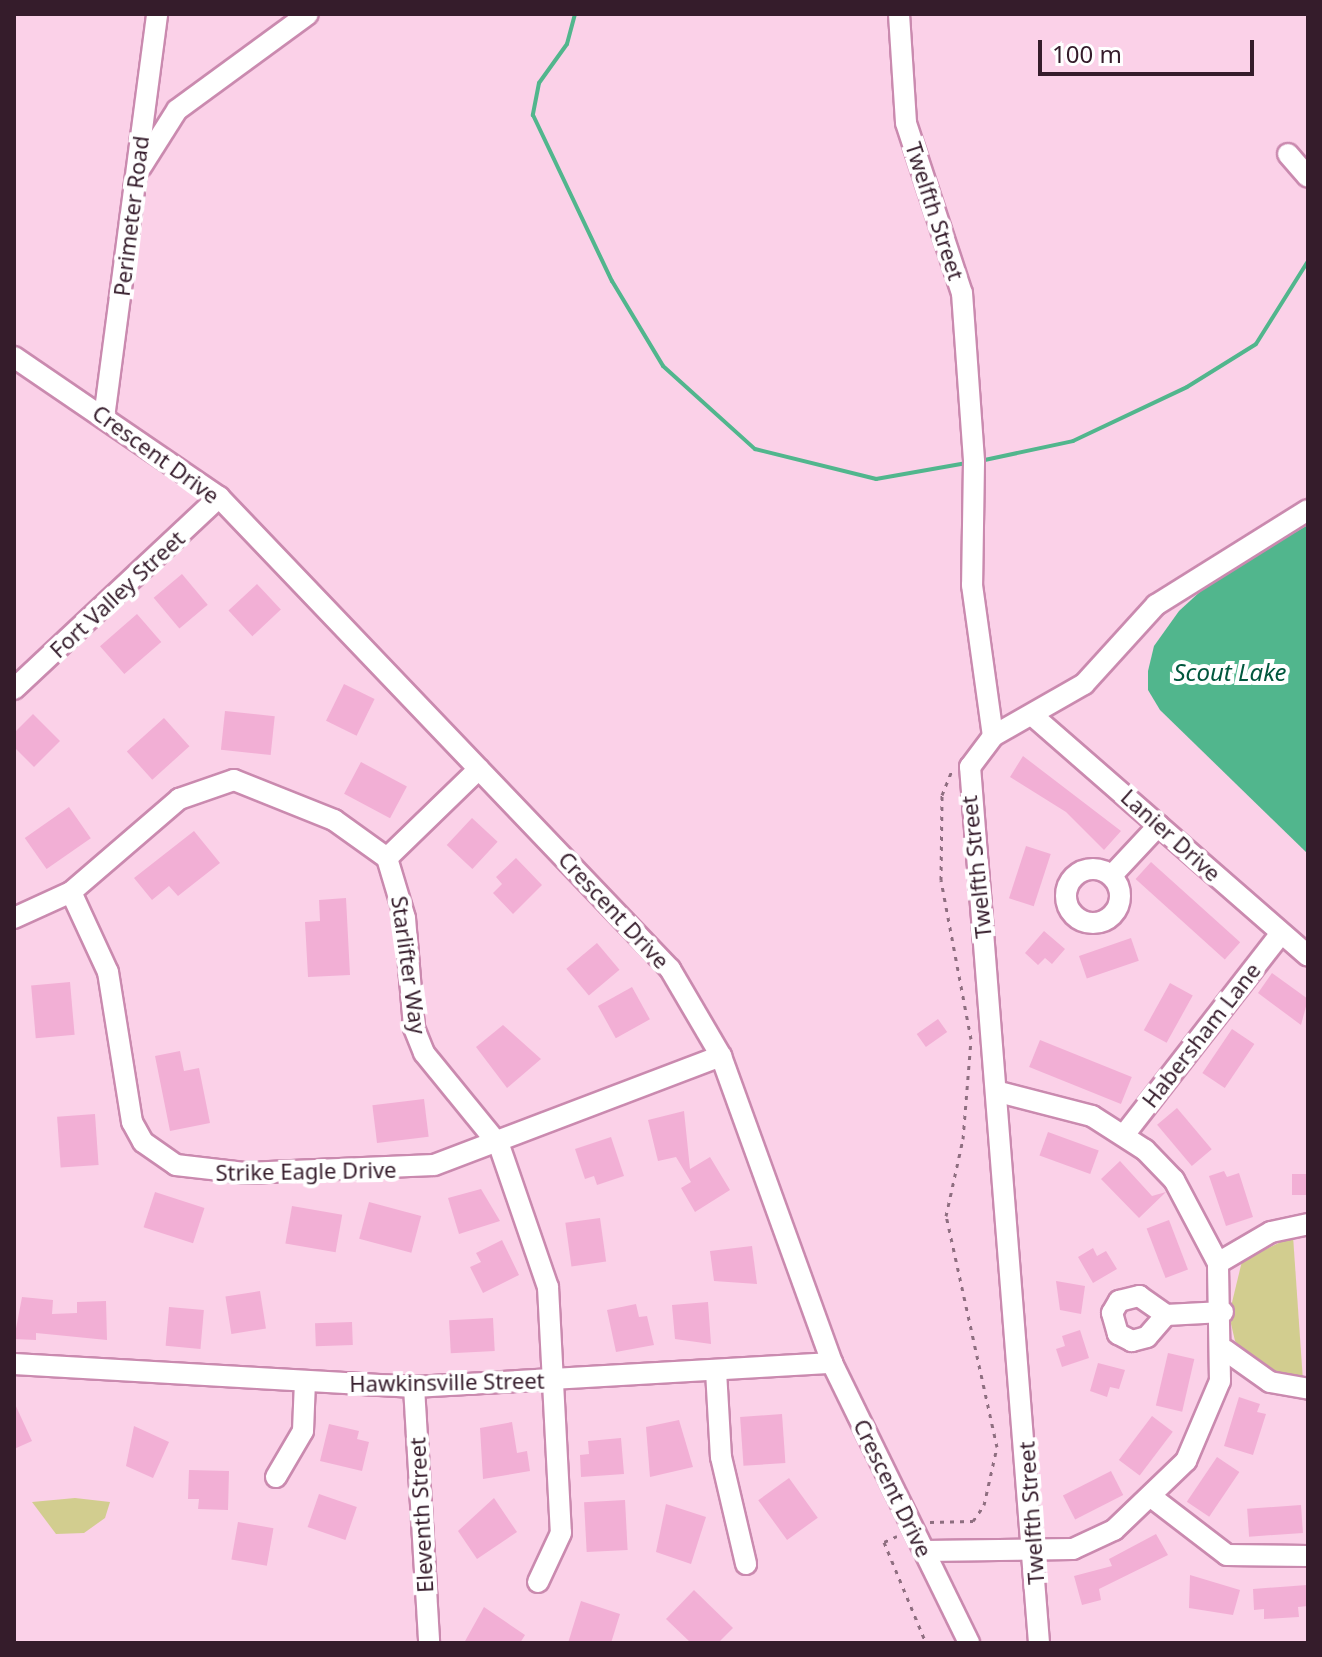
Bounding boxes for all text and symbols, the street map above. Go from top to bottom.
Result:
scale bar [1042,24,1258,74]
text: 100 m [1052,37,1122,70]
street label: Perimeter Road [108,134,154,298]
street label: Twelfth Street [900,139,970,283]
street label: Crescent Drive [88,399,224,509]
street label: Fort Valley Street [44,525,190,663]
water label: Scout Lake [1173,658,1287,686]
street label: Lanier Drive [1116,783,1226,887]
street label: Twelfth Street [955,794,997,940]
street label: Crescent Drive [553,846,675,974]
street label: Starlifter Way [386,894,432,1036]
street label: Habersham Lane [1136,957,1266,1113]
street label: Strike Eagle Drive [215,1156,397,1186]
street label: Hawkinsville Street [349,1367,545,1397]
street label: Crescent Drive [848,1415,938,1561]
street label: Eleventh Street [404,1437,438,1593]
street label: Twelfth Street [1013,1441,1049,1585]

